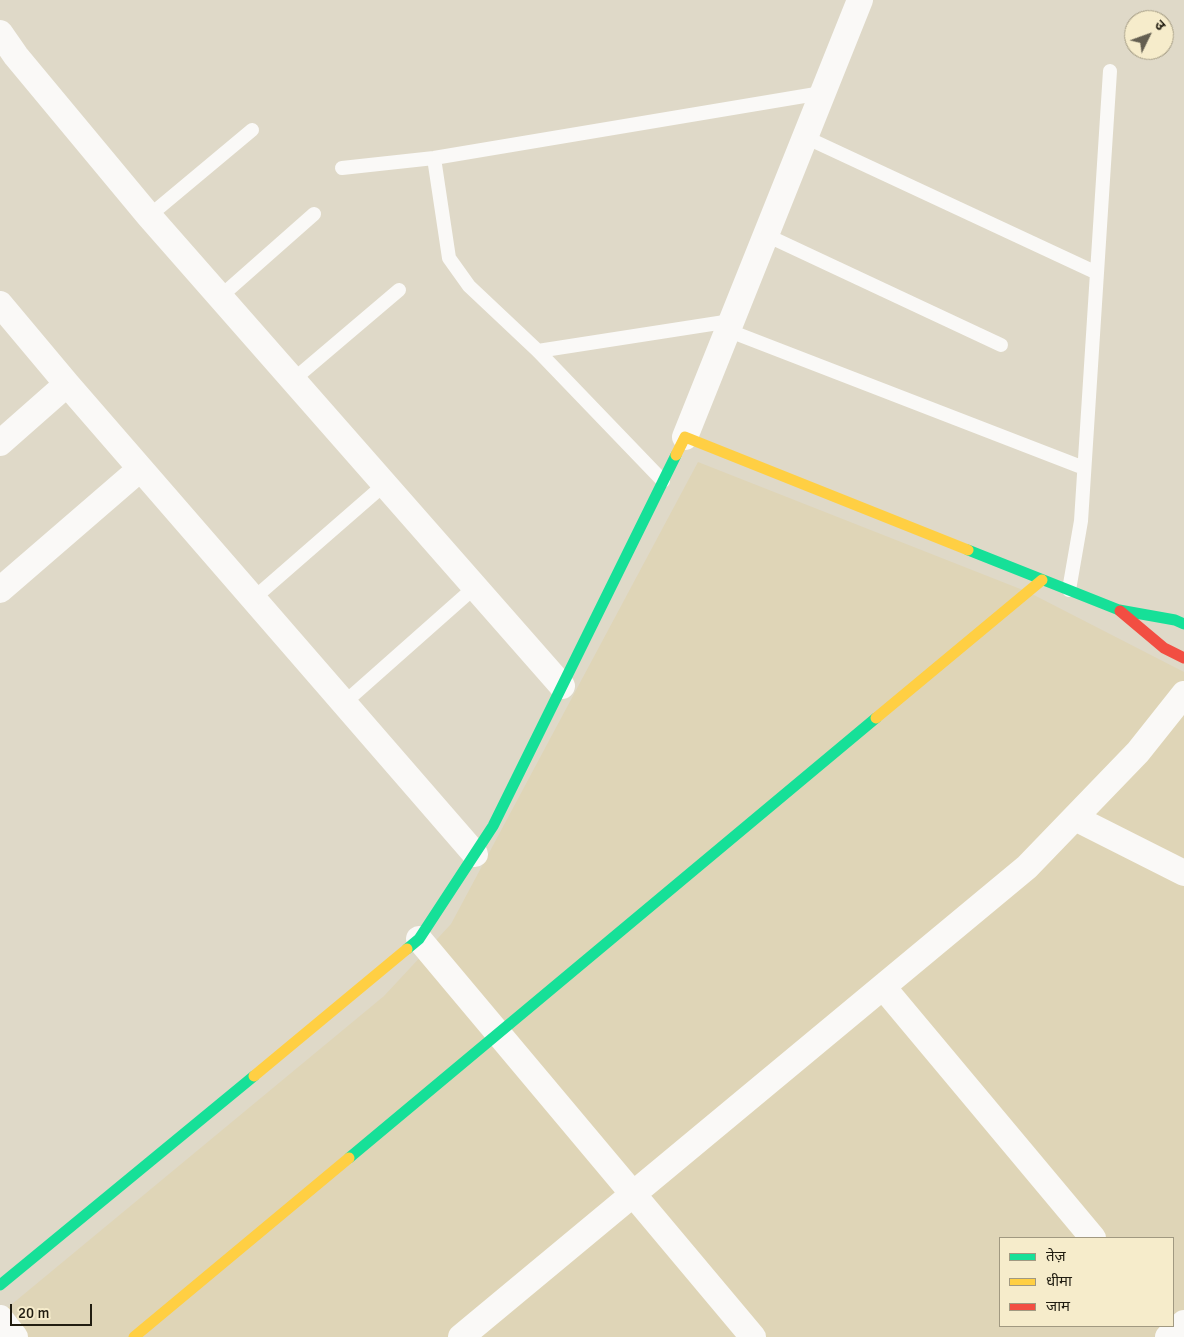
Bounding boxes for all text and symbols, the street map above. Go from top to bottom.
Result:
north arrow [1124,10,1174,60]
text: उ [1151,17,1169,34]
legend [999,1237,1174,1327]
text: तेज़ [1046,1247,1066,1265]
text: धीमा [1046,1272,1072,1290]
scale bar [12,1294,95,1326]
text: जाम [1046,1297,1070,1315]
text: 20 m [18,1304,49,1322]

